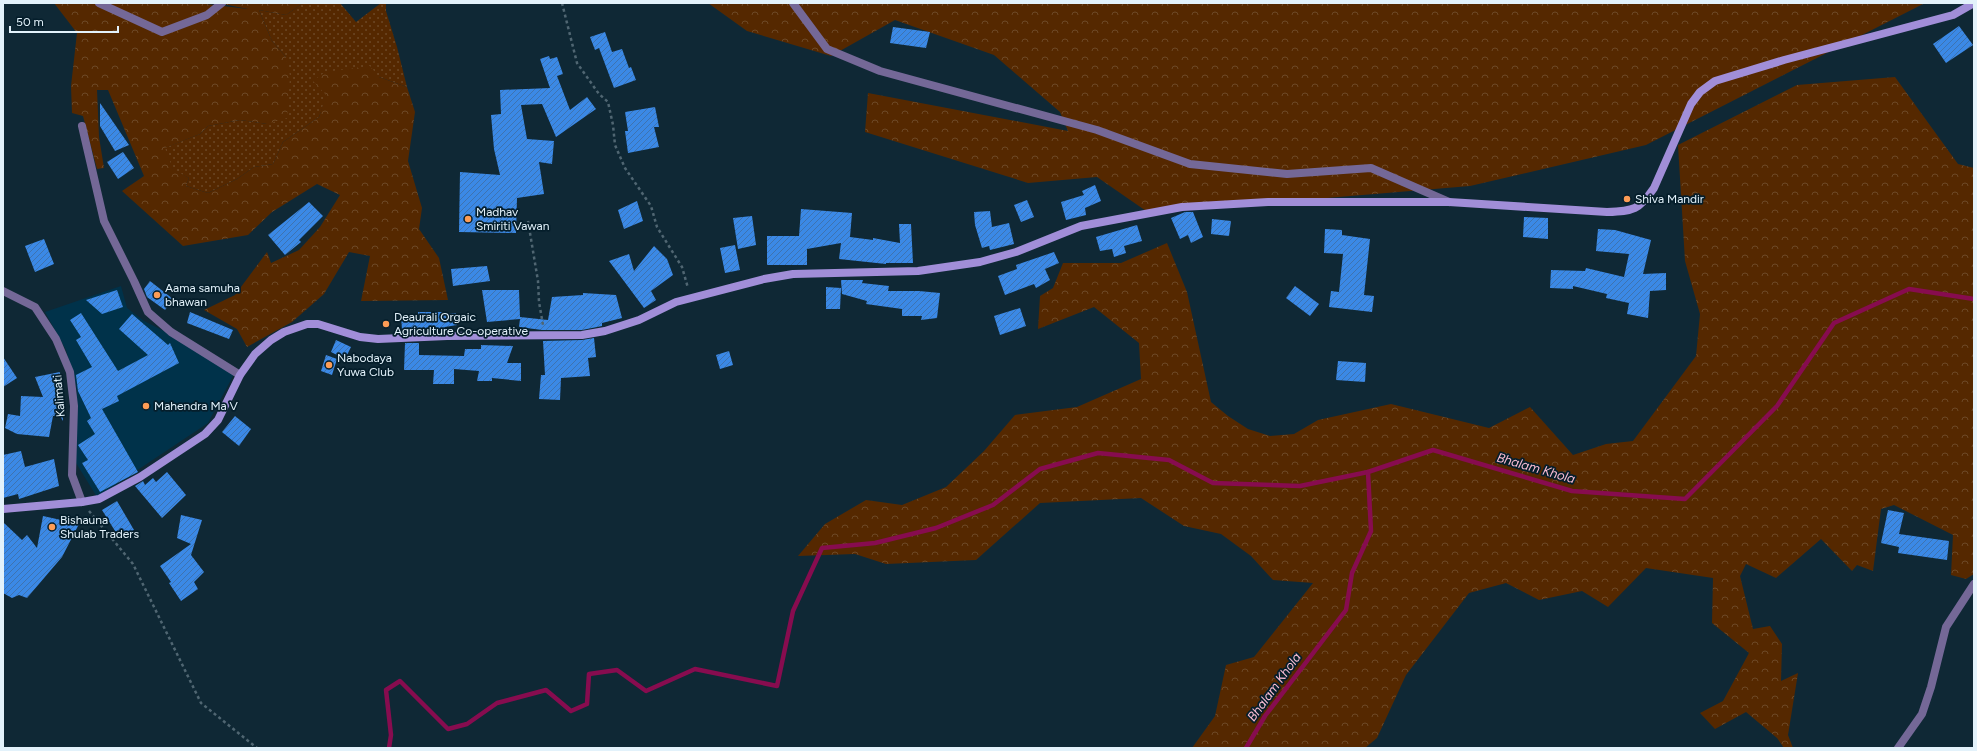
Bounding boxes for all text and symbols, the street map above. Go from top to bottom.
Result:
scale bar [10,8,118,34]
text: 50 m [16,15,44,29]
place label: Shiva Mandir [1635,192,1704,206]
marker: Shiva Mandir [1622,194,1632,204]
place label: Madhav Smiriti Vawan [476,205,550,233]
marker: Madhav Smiriti Vawan [463,214,473,224]
place label: Aama samuha bhawan [165,281,240,309]
marker: Aama samuha bhawan [152,290,162,300]
place label: Deaurali Orgaic Agriculture Co-operative [394,310,528,338]
marker: Deaurali Orgaic Agriculture Co-operative [381,319,391,329]
place label: Nabodaya Yuwa Club [337,351,394,379]
marker: Nabodaya Yuwa Club [324,360,334,370]
street label: Kalimati [50,374,68,418]
place label: Mahendra Ma V [154,399,239,413]
marker: Mahendra Ma V [141,401,151,411]
water label: Bhalam Khola [1495,450,1577,486]
place label: Bishauna Shulab Traders [60,513,139,541]
marker: Bishauna Shulab Traders [47,522,57,532]
water label: Bhalam Khola [1244,650,1304,724]

